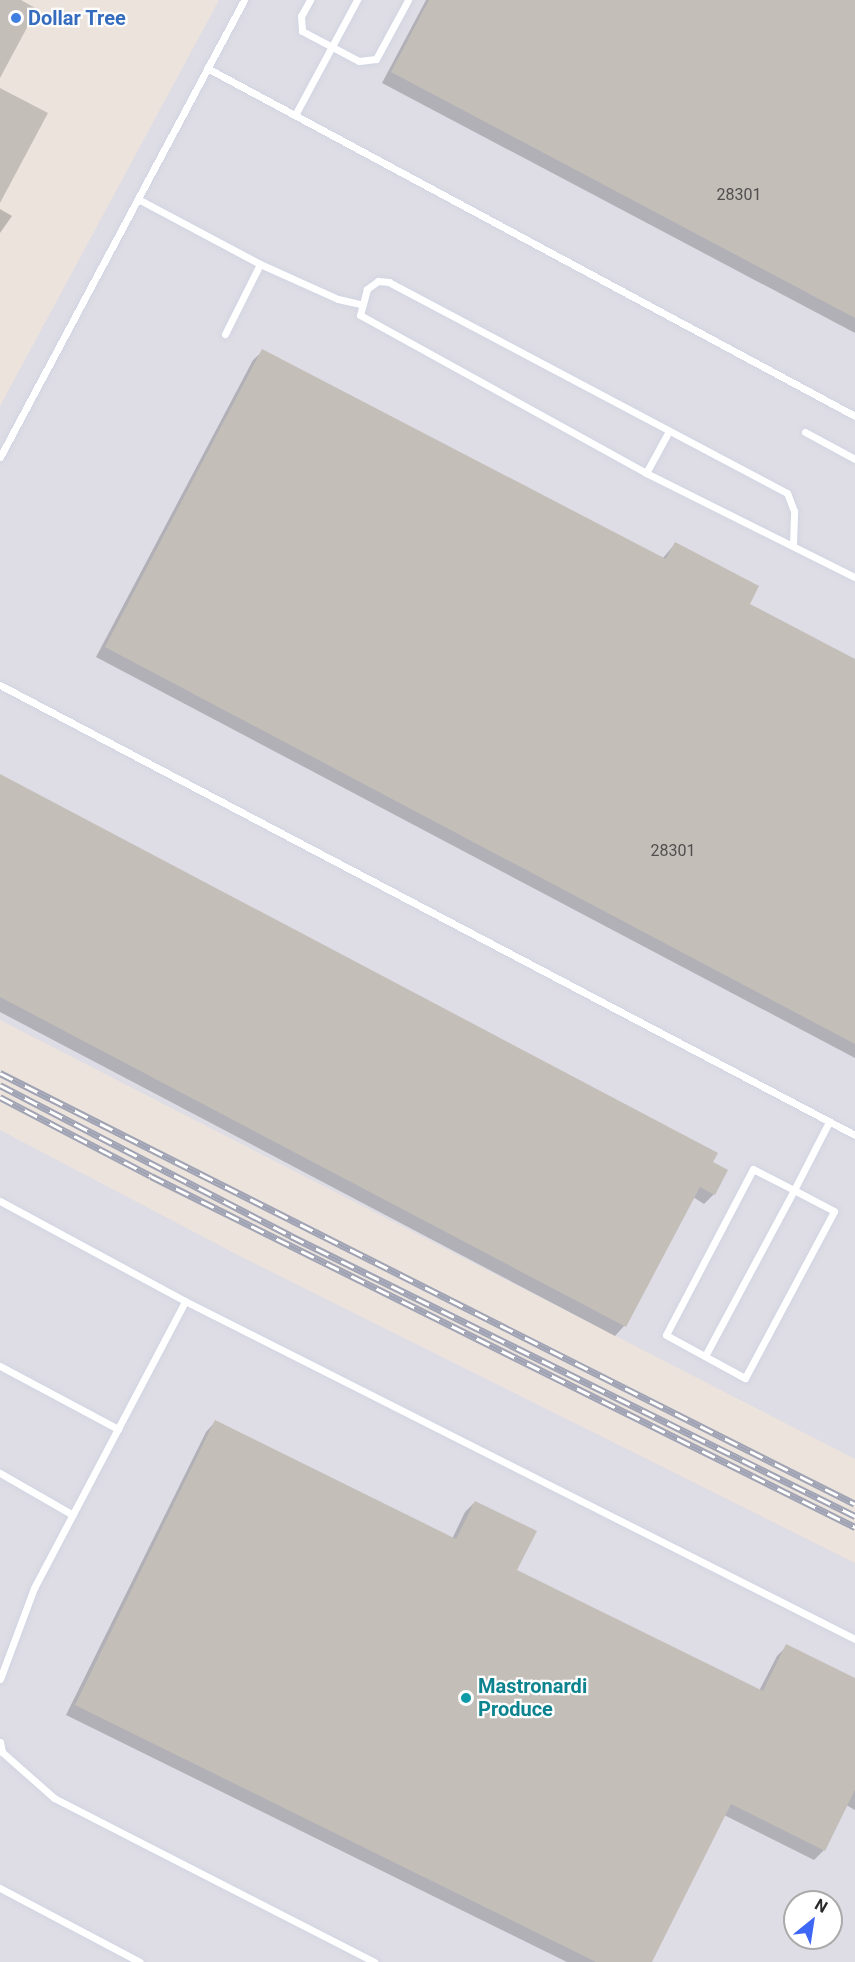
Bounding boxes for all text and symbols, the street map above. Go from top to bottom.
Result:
place label: Dollar Tree [28,6,126,30]
marker: Dollar Tree [9,11,23,25]
house number: 28301 [717,185,761,205]
house number: 28301 [651,841,695,861]
place label: Mastronardi Produce [478,1674,587,1721]
marker: Mastronardi Produce [459,1691,473,1705]
north arrow [783,1890,843,1950]
text: N [812,1895,831,1917]

